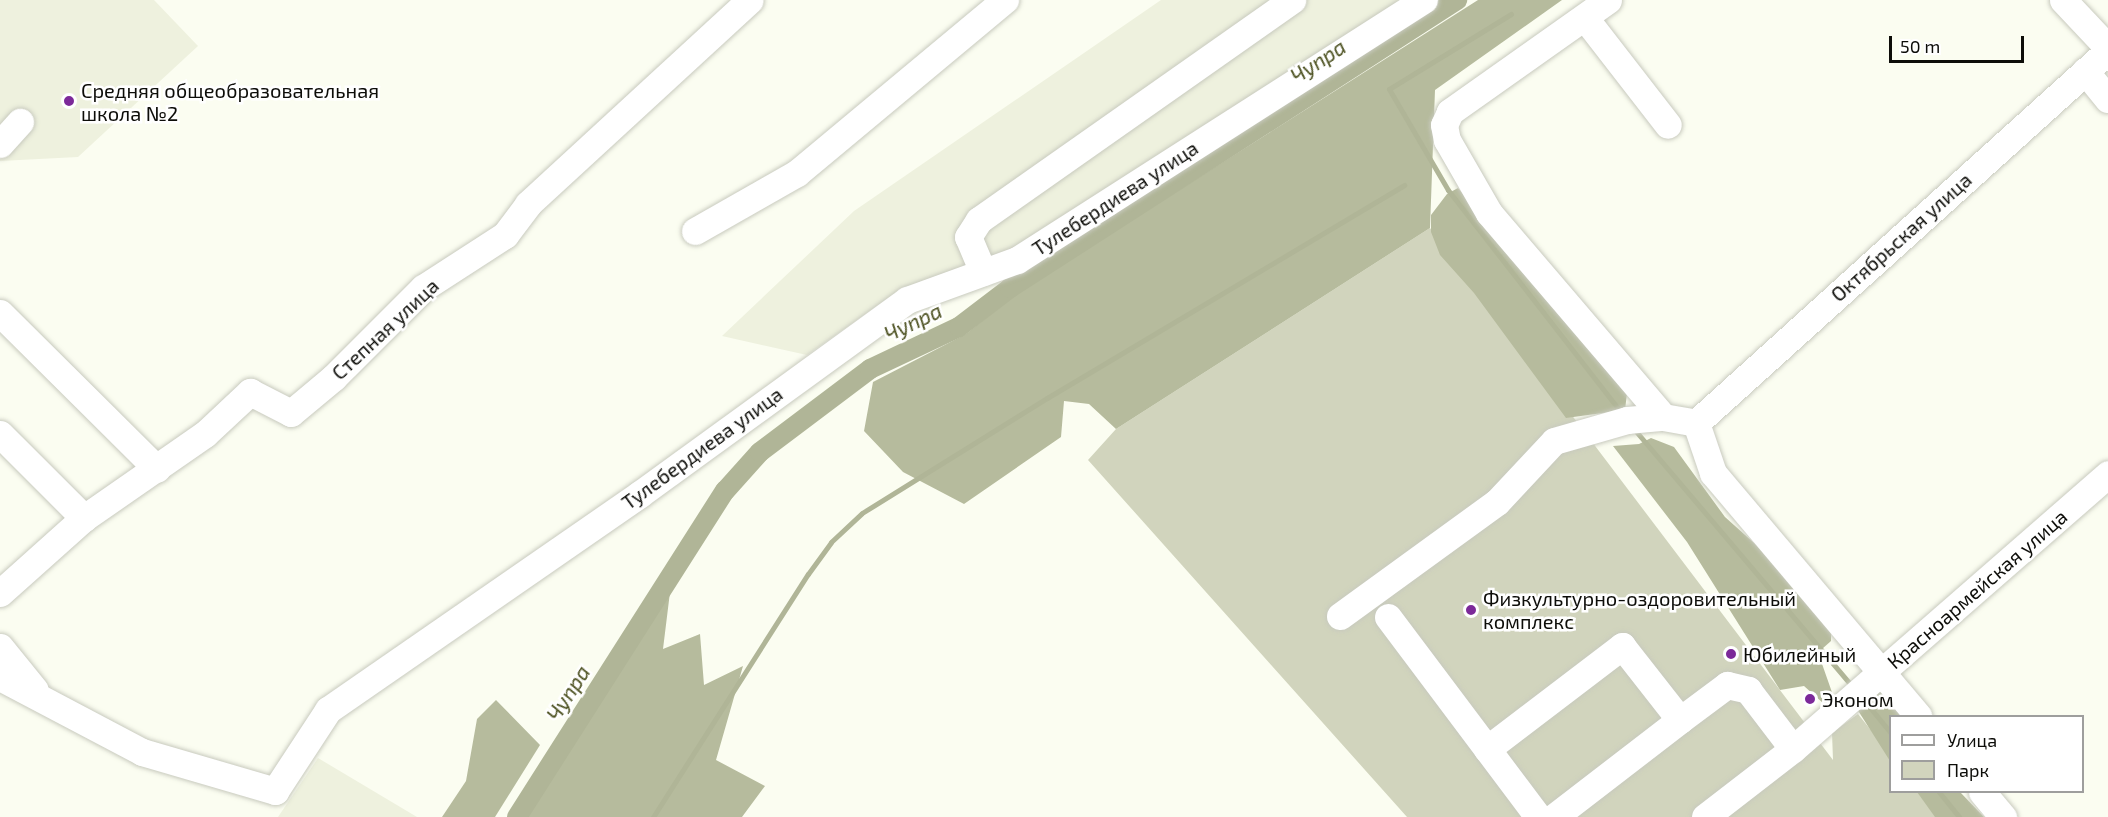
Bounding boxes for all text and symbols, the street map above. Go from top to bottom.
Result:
scale bar [1892,24,2027,62]
water label: Чупра [1286,34,1350,88]
text: 50 m [1900,35,1940,57]
place label: Средняя общеобразовательная школа №2 [81,78,379,125]
marker: Средняя общеобразовательная школа №2 [62,94,76,108]
street label: Тулебердиева улица [1028,135,1202,261]
street label: Октябрьская улица [1826,168,1976,306]
street label: Степная улица [327,273,443,385]
water label: Чупра [880,298,946,346]
street label: Тулебердиева улица [617,382,787,514]
street label: Красноармейская улица [1882,504,2072,674]
place label: Физкультурно-оздоровительный комплекс [1483,586,1796,633]
marker: Физкультурно-оздоровительный комплекс [1464,603,1478,617]
place label: Юбилейный [1743,642,1856,666]
marker: Юбилейный [1724,647,1738,661]
water label: Чупра [541,661,595,725]
place label: Эконом [1822,687,1894,711]
marker: Эконом [1803,692,1817,706]
legend [1889,715,2084,793]
text: Улица [1947,729,1997,751]
text: Парк [1947,759,1989,781]

